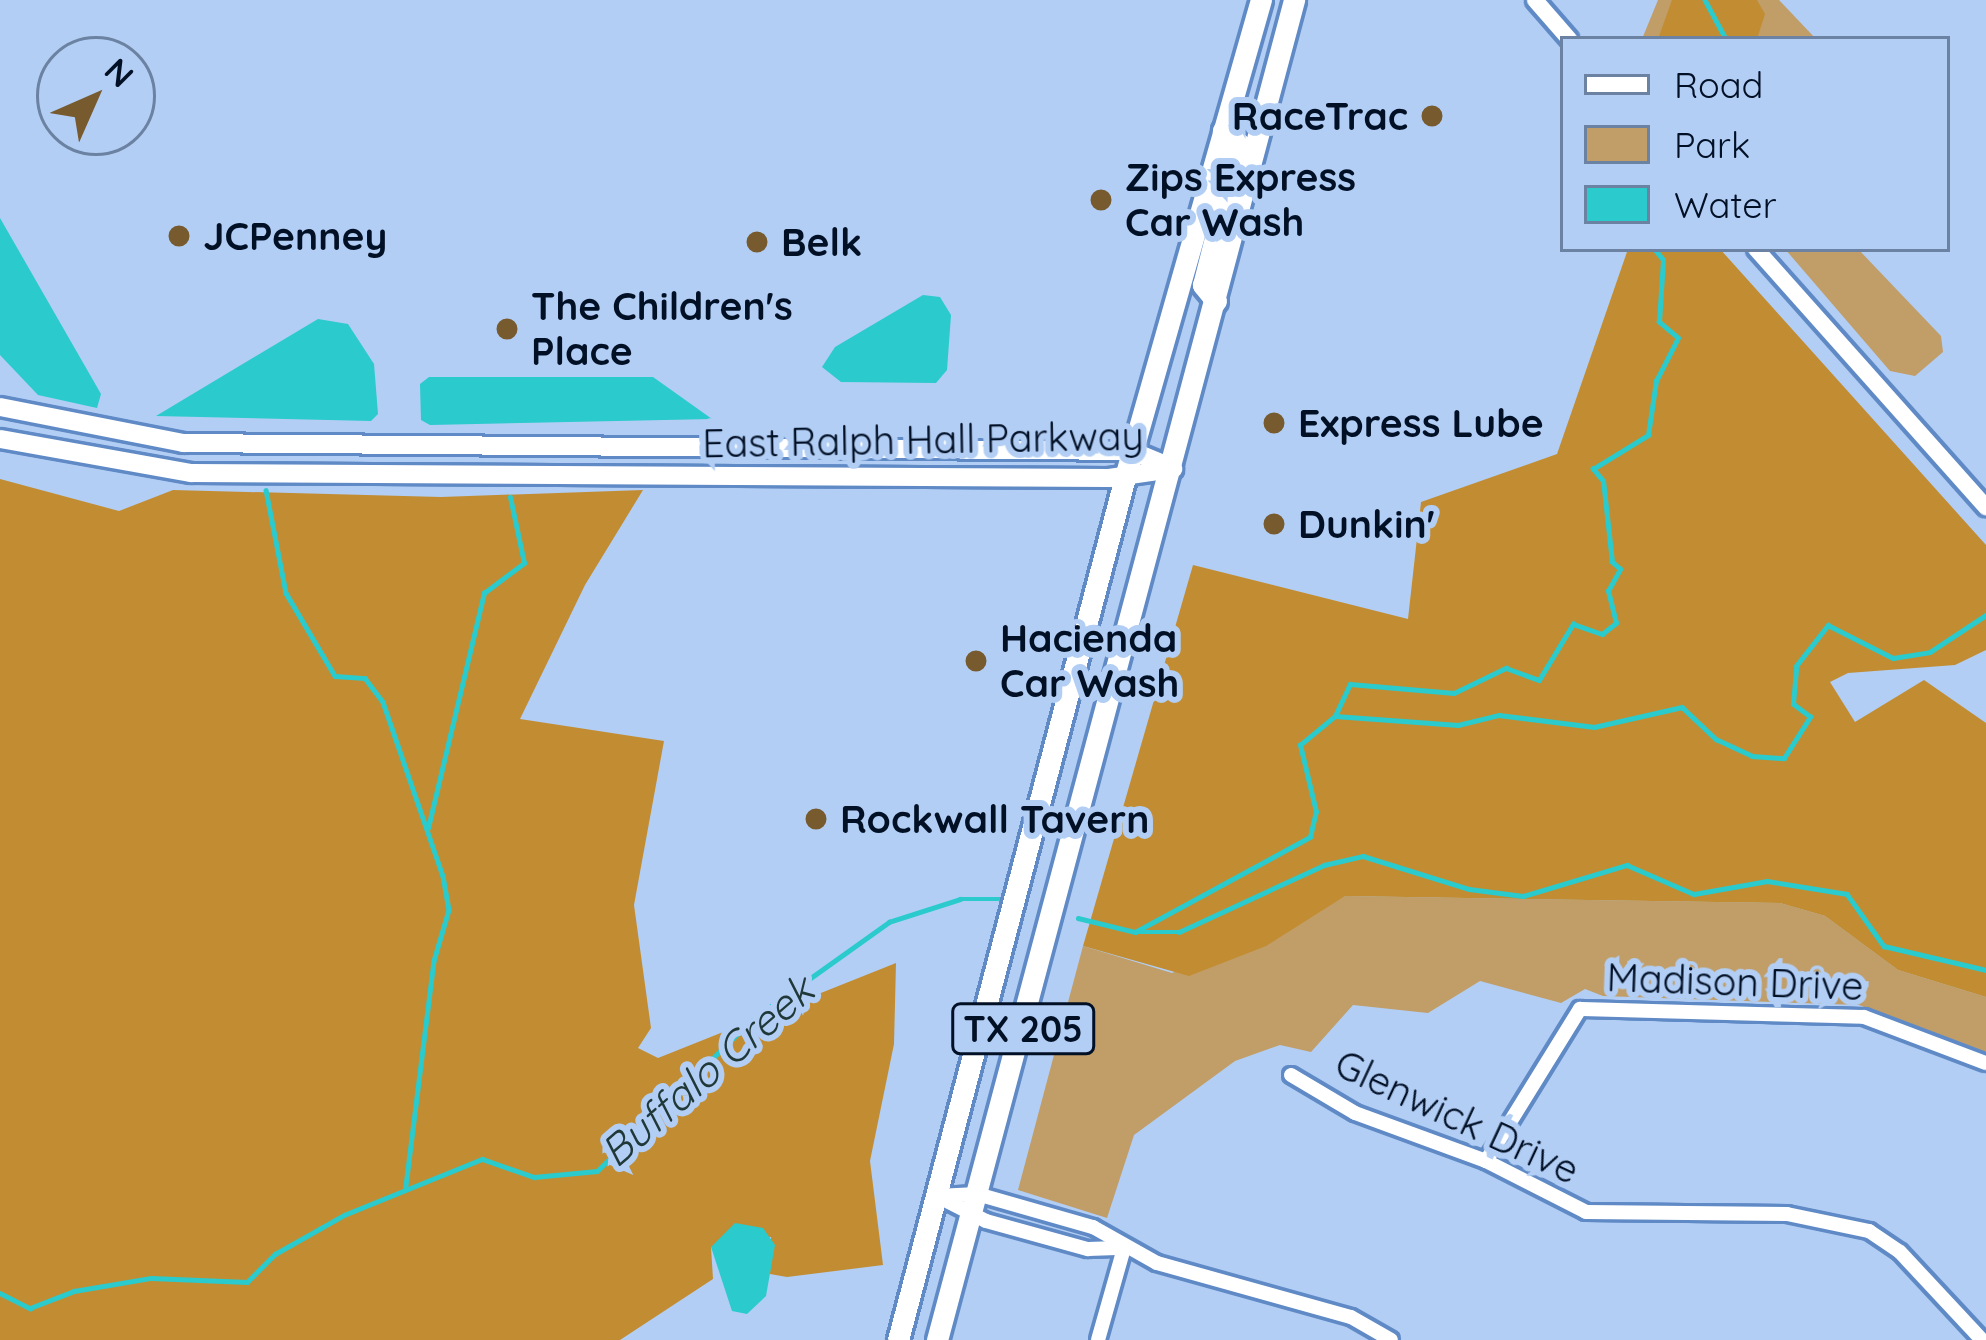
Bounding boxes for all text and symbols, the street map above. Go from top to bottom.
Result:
north arrow [36,36,156,156]
legend [1560,36,1950,252]
text: N [97,49,143,95]
text: Road [1674,62,1763,107]
place label: RaceTrac [1232,93,1408,139]
marker: RaceTrac [1419,103,1445,129]
text: Park [1674,122,1750,167]
place label: Zips Express Car Wash [1125,155,1356,246]
text: Water [1674,182,1777,227]
marker: Zips Express Car Wash [1088,187,1114,213]
place label: JCPenney [203,213,387,259]
place label: Belk [781,219,862,265]
marker: JCPenney [166,223,192,249]
marker: Belk [744,229,770,255]
place label: The Children's Place [531,284,793,375]
marker: The Children's Place [494,316,520,342]
place label: Express Lube [1298,400,1544,446]
marker: Express Lube [1261,410,1287,436]
street label: East Ralph Hall Parkway [702,413,1144,467]
place label: Dunkin' [1298,501,1435,547]
marker: Dunkin' [1261,511,1287,537]
place label: Hacienda Car Wash [1000,616,1179,707]
marker: Hacienda Car Wash [963,648,989,674]
place label: Rockwall Tavern [840,796,1149,842]
marker: Rockwall Tavern [803,806,829,832]
street label: Madison Drive [1606,954,1864,1010]
water label: Buffalo Creek [590,965,824,1177]
road number: TX 205 [951,999,1095,1059]
street label: Glenwick Drive [1328,1040,1586,1194]

